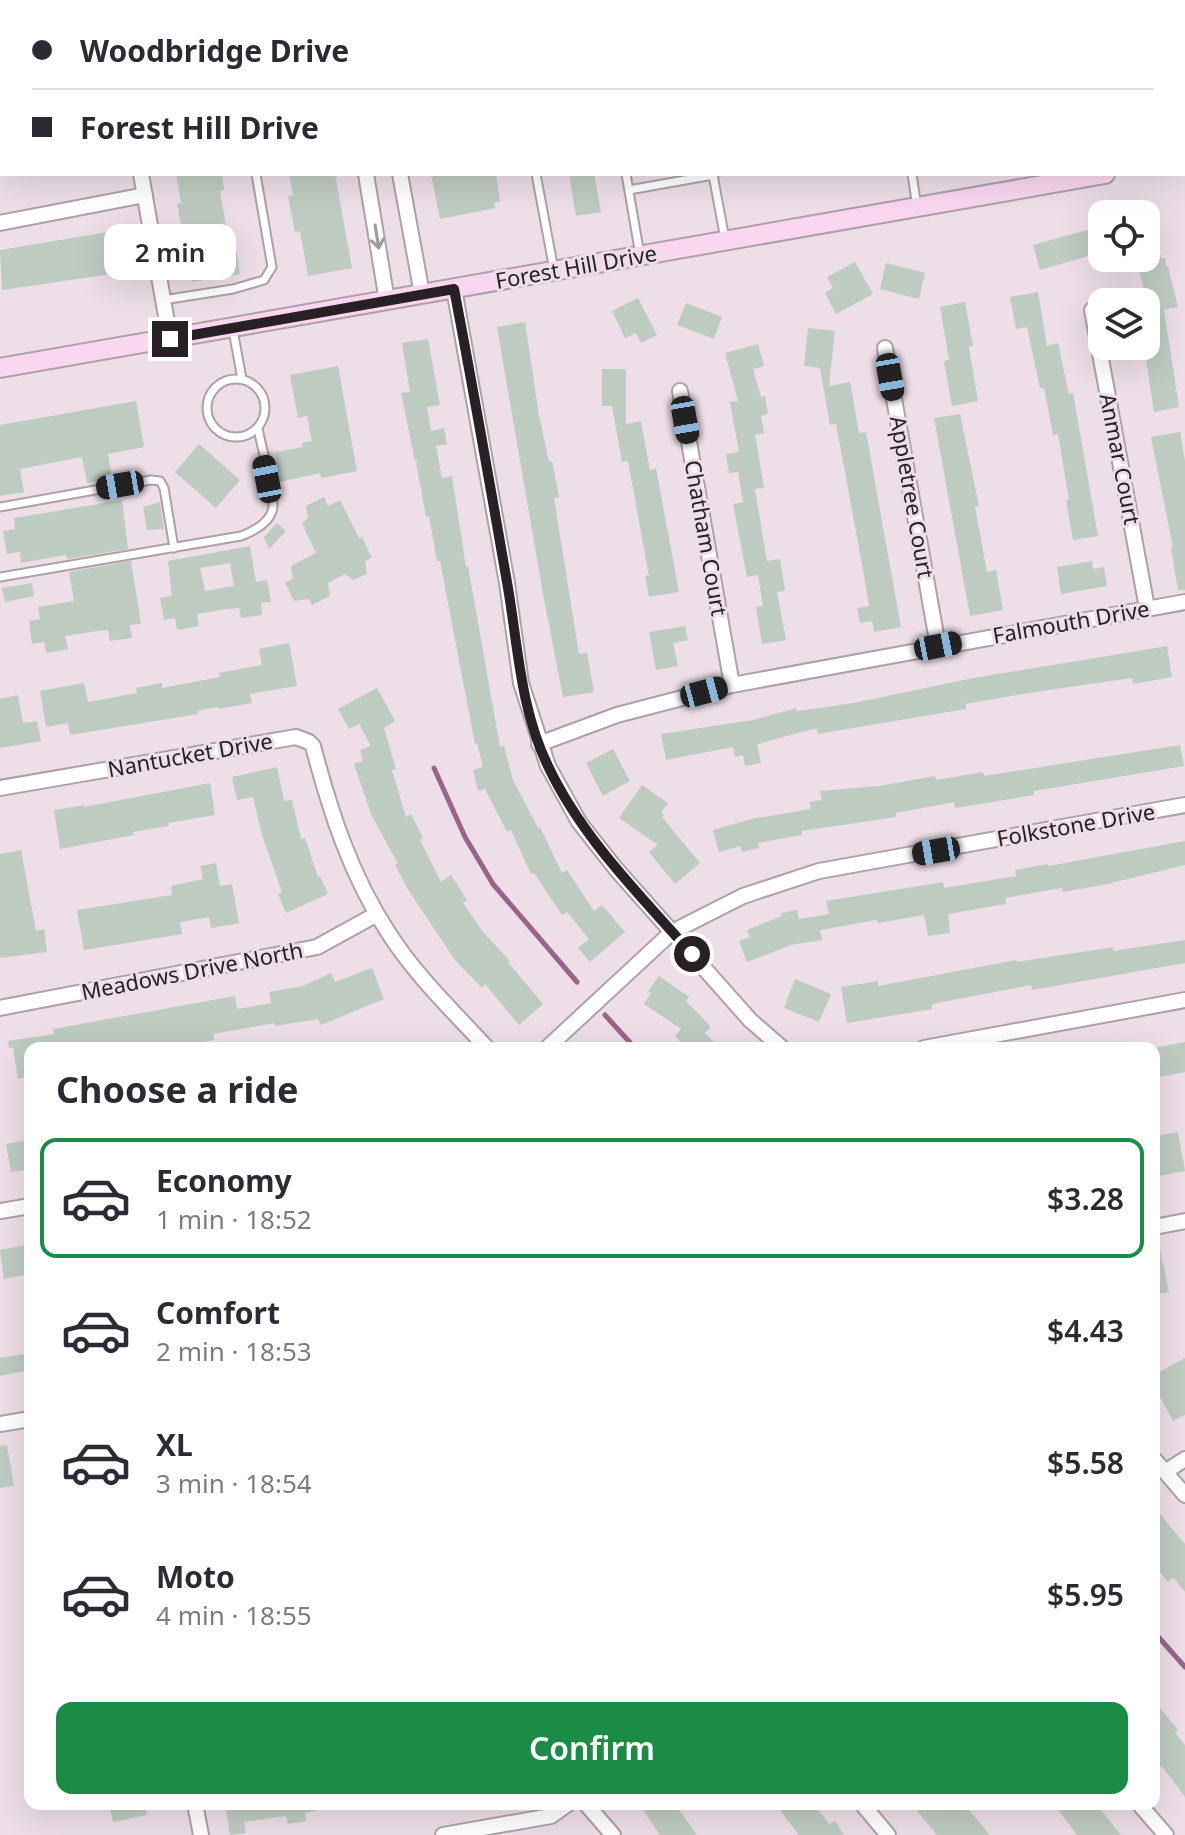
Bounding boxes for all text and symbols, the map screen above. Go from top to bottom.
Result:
text: Woodbridge Drive [80,30,349,71]
text: Forest Hill Drive [80,107,319,148]
map controls [1088,200,1160,360]
button: locate [1088,200,1160,272]
callout: 2 min [104,223,236,279]
one-way arrow [370,224,385,249]
text: 2 min [135,234,205,270]
street label: Forest Hill Drive [493,237,659,295]
button: layers [1088,288,1160,360]
route end [152,321,188,357]
car [874,351,906,403]
street label: Anmar Court [1094,391,1148,527]
car [669,394,701,446]
street label: Appletree Court [884,413,942,580]
car [251,453,283,505]
street label: Chatham Court [679,457,735,618]
car [94,469,146,501]
street label: Falmouth Drive [990,592,1152,650]
car [912,630,964,662]
car [678,674,730,710]
street label: Nantucket Drive [105,725,275,783]
street label: Folkstone Drive [994,795,1157,853]
car [910,835,962,867]
street label: Meadows Drive North [78,934,305,1006]
route start [674,936,710,972]
text: Choose a ride [56,1065,298,1114]
text: Economy [156,1160,292,1201]
icon: car [60,1162,132,1234]
text: $3.28 [1047,1178,1124,1219]
text: 1 min · 18:52 [156,1201,312,1237]
text: Comfort [156,1292,280,1333]
icon: car [60,1294,132,1366]
text: $4.43 [1047,1310,1124,1351]
text: 2 min · 18:53 [156,1333,312,1369]
text: XL [156,1424,193,1465]
icon: car [60,1426,132,1498]
text: $5.58 [1047,1442,1124,1483]
text: 3 min · 18:54 [156,1465,312,1501]
text: Moto [156,1556,235,1597]
icon: car [60,1558,132,1630]
text: $5.95 [1047,1574,1124,1615]
text: 4 min · 18:55 [156,1597,312,1633]
button: Confirm [56,1702,1128,1794]

